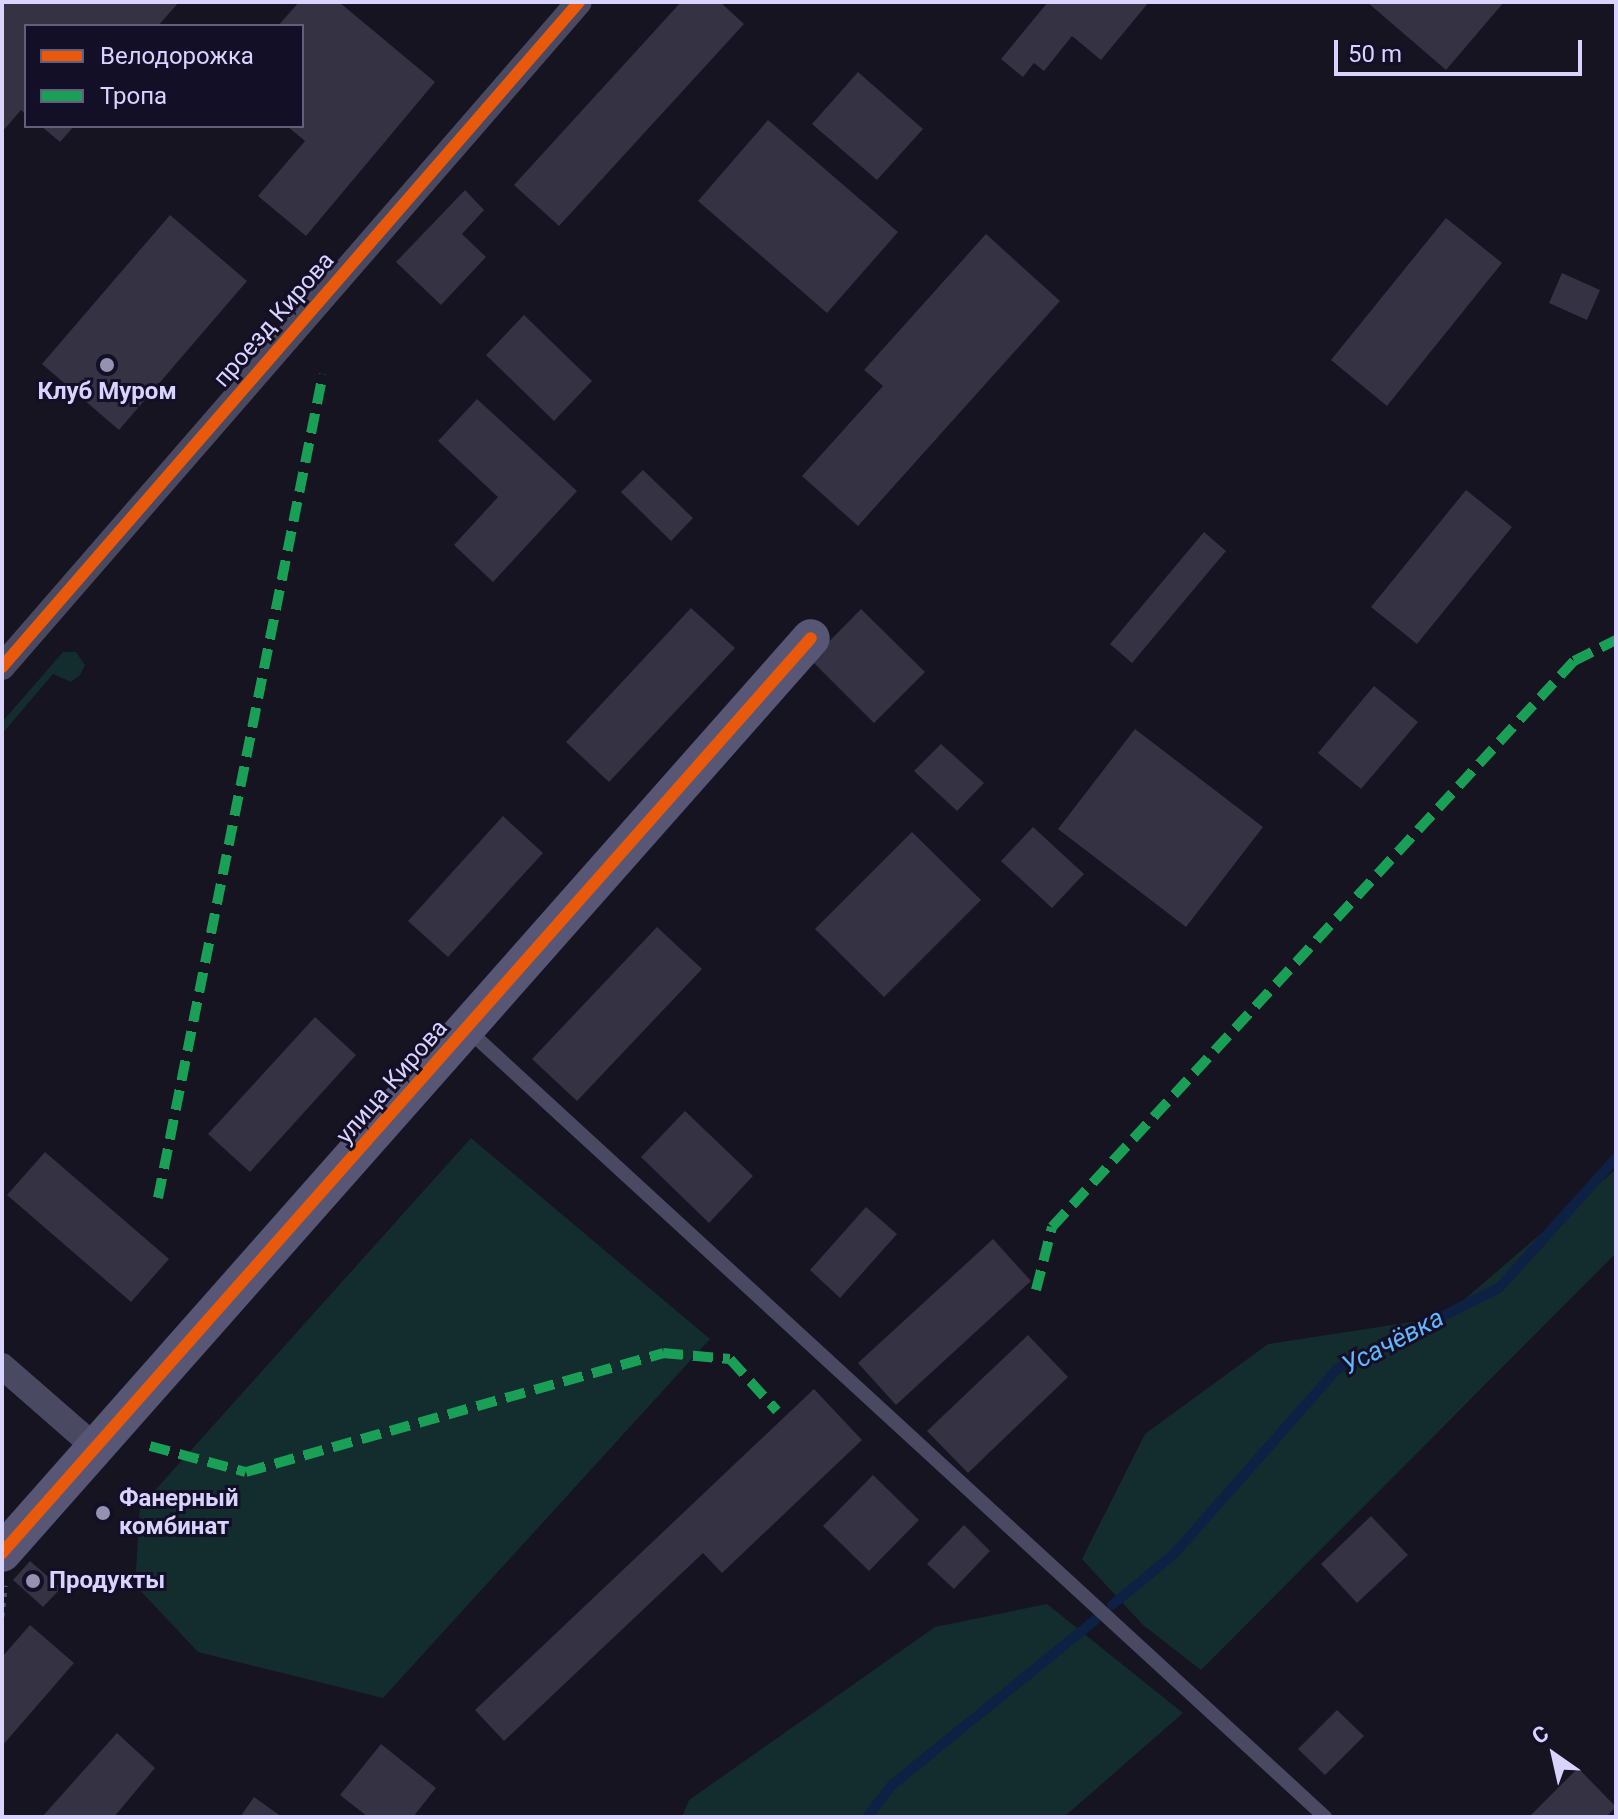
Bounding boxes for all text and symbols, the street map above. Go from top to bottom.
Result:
legend [24,24,304,128]
scale bar [1338,24,1586,74]
text: 50 m [1348,40,1402,68]
text: Велодорожка [100,42,254,70]
text: Тропа [100,82,167,110]
street label: проезд Кирова [208,247,340,393]
marker: Клуб Муром [98,356,116,374]
place label: Клуб Муром [37,378,177,406]
street label: улица Кирова [330,1014,454,1150]
water label: Усачёвка [1337,1302,1449,1382]
place label: Фанерный комбинат [119,1485,239,1541]
marker: Фанерный комбинат [94,1504,112,1522]
place label: Продукты [49,1567,165,1595]
marker: Продукты [24,1572,42,1590]
north arrow [1514,1715,1594,1795]
text: С [1527,1720,1553,1749]

